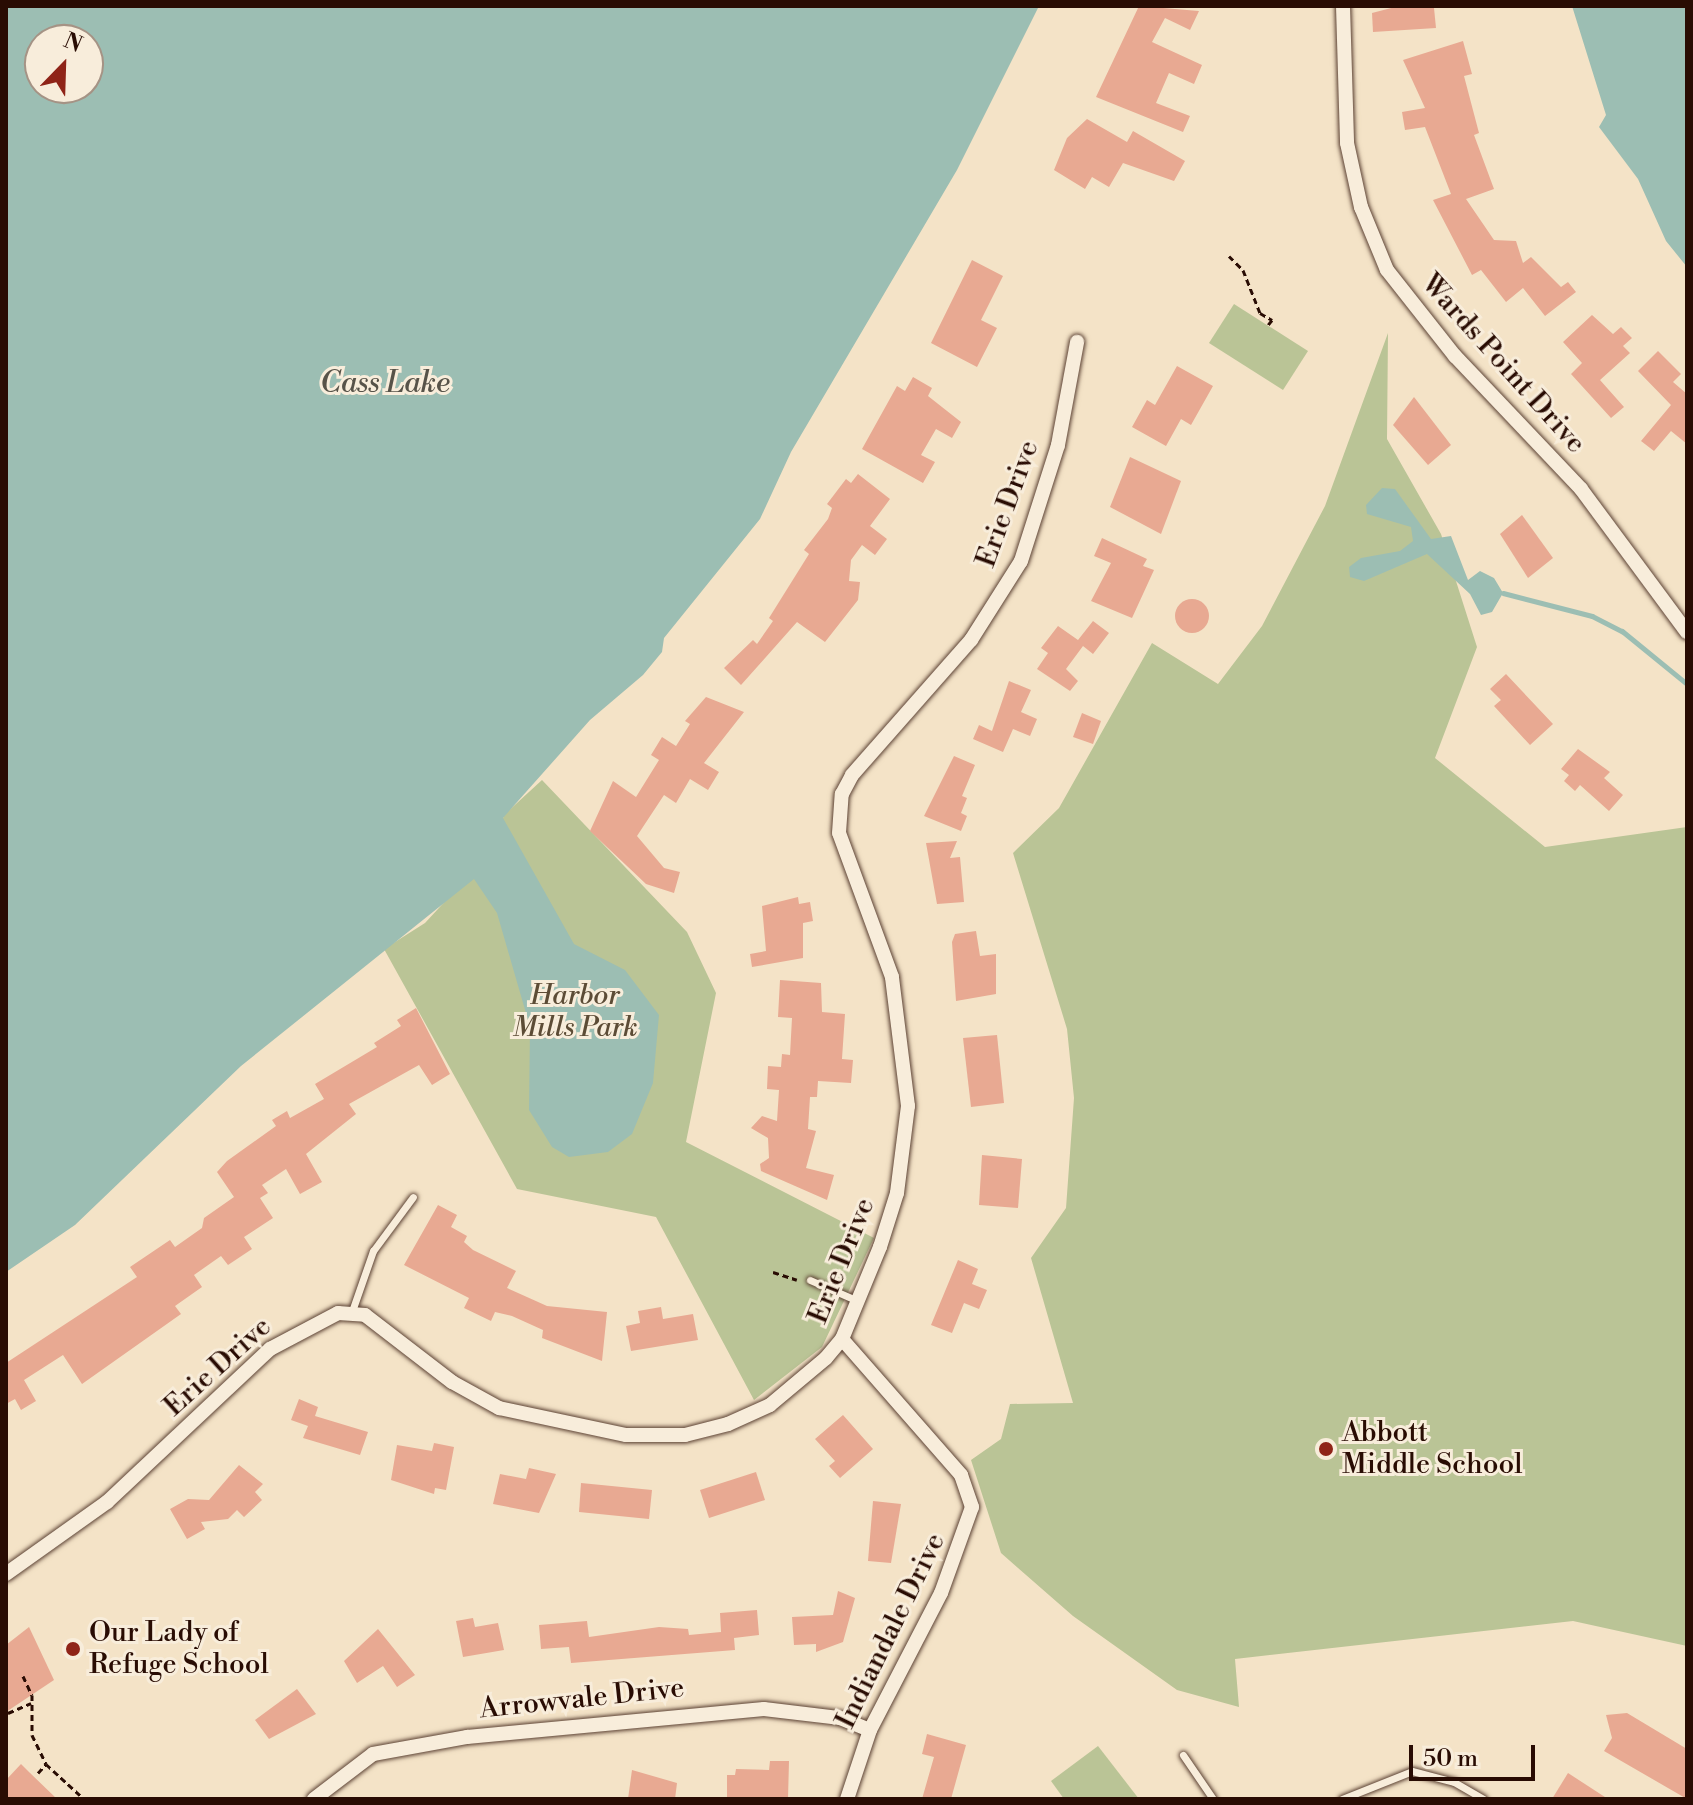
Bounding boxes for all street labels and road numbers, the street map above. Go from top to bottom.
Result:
street label: Wards Point Drive [1414,267,1592,461]
street label: Erie Drive [970,436,1046,572]
street label: Erie Drive [802,1193,882,1329]
street label: Erie Drive [158,1310,278,1424]
street label: Indiandale Drive [829,1528,953,1734]
street label: Arrowvale Drive [478,1672,686,1726]

